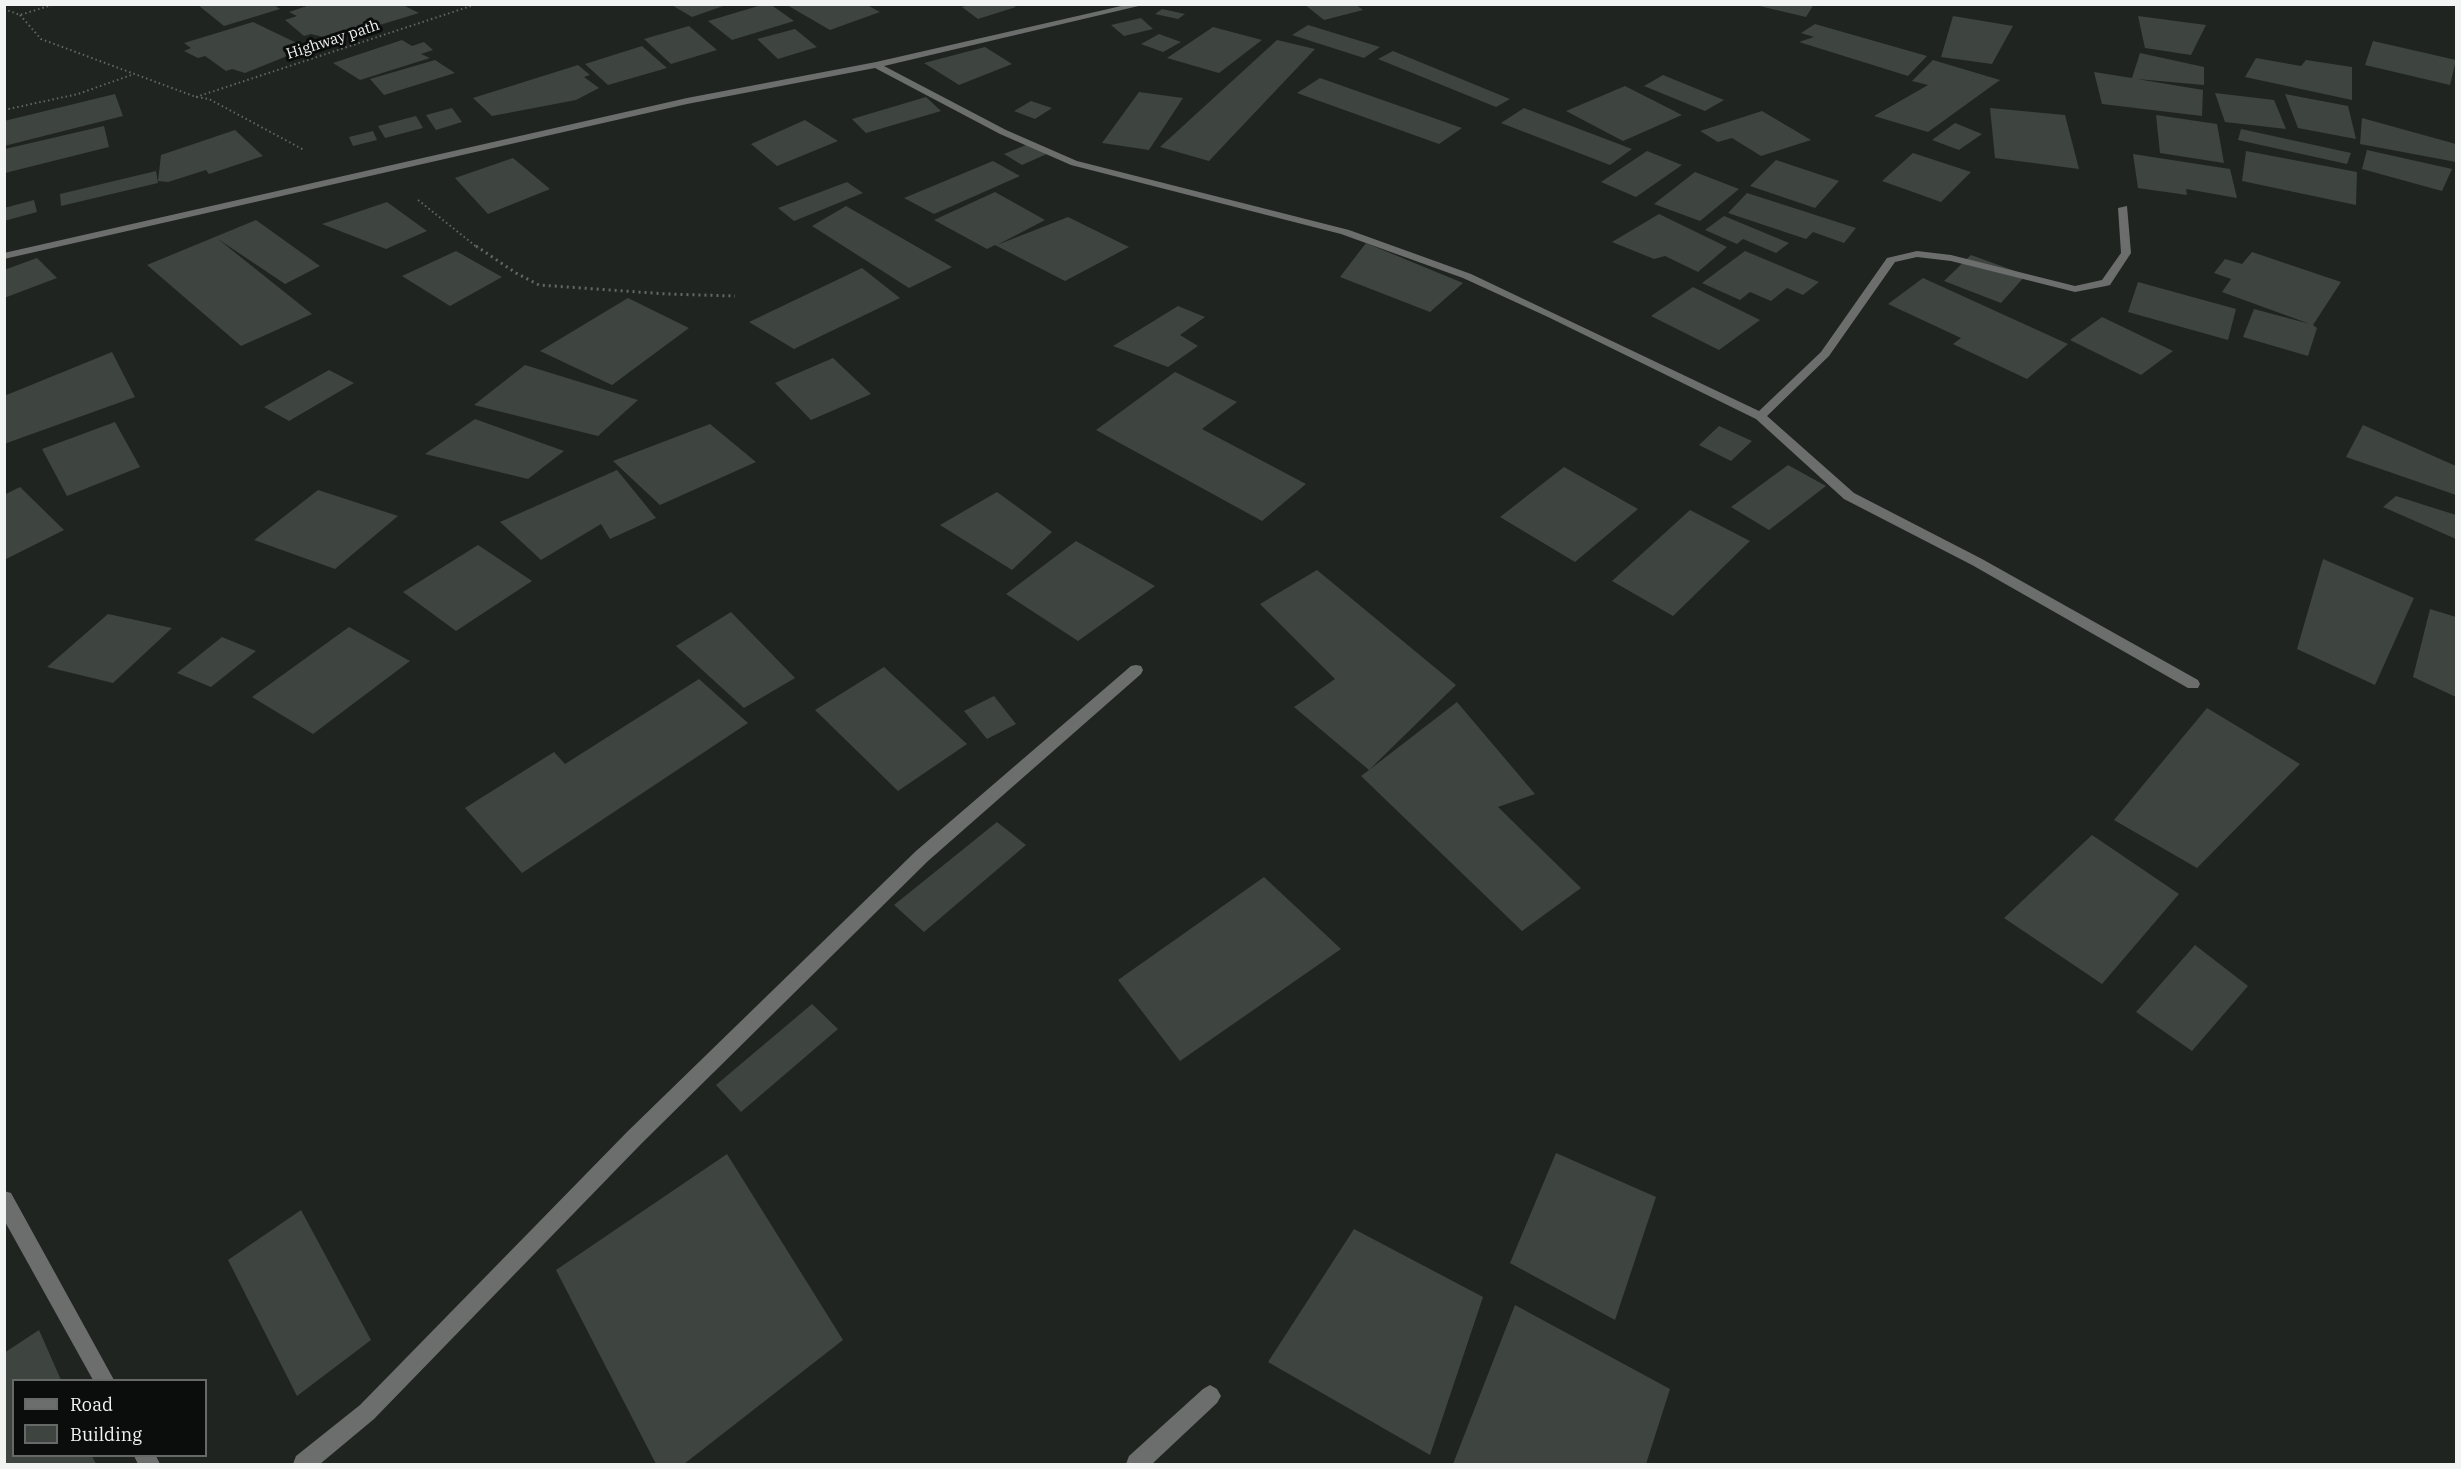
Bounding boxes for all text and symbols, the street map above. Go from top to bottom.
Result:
street label: Highway path [284,16,382,64]
legend [12,1379,207,1457]
text: Road [70,1393,113,1416]
text: Building [70,1423,142,1446]

